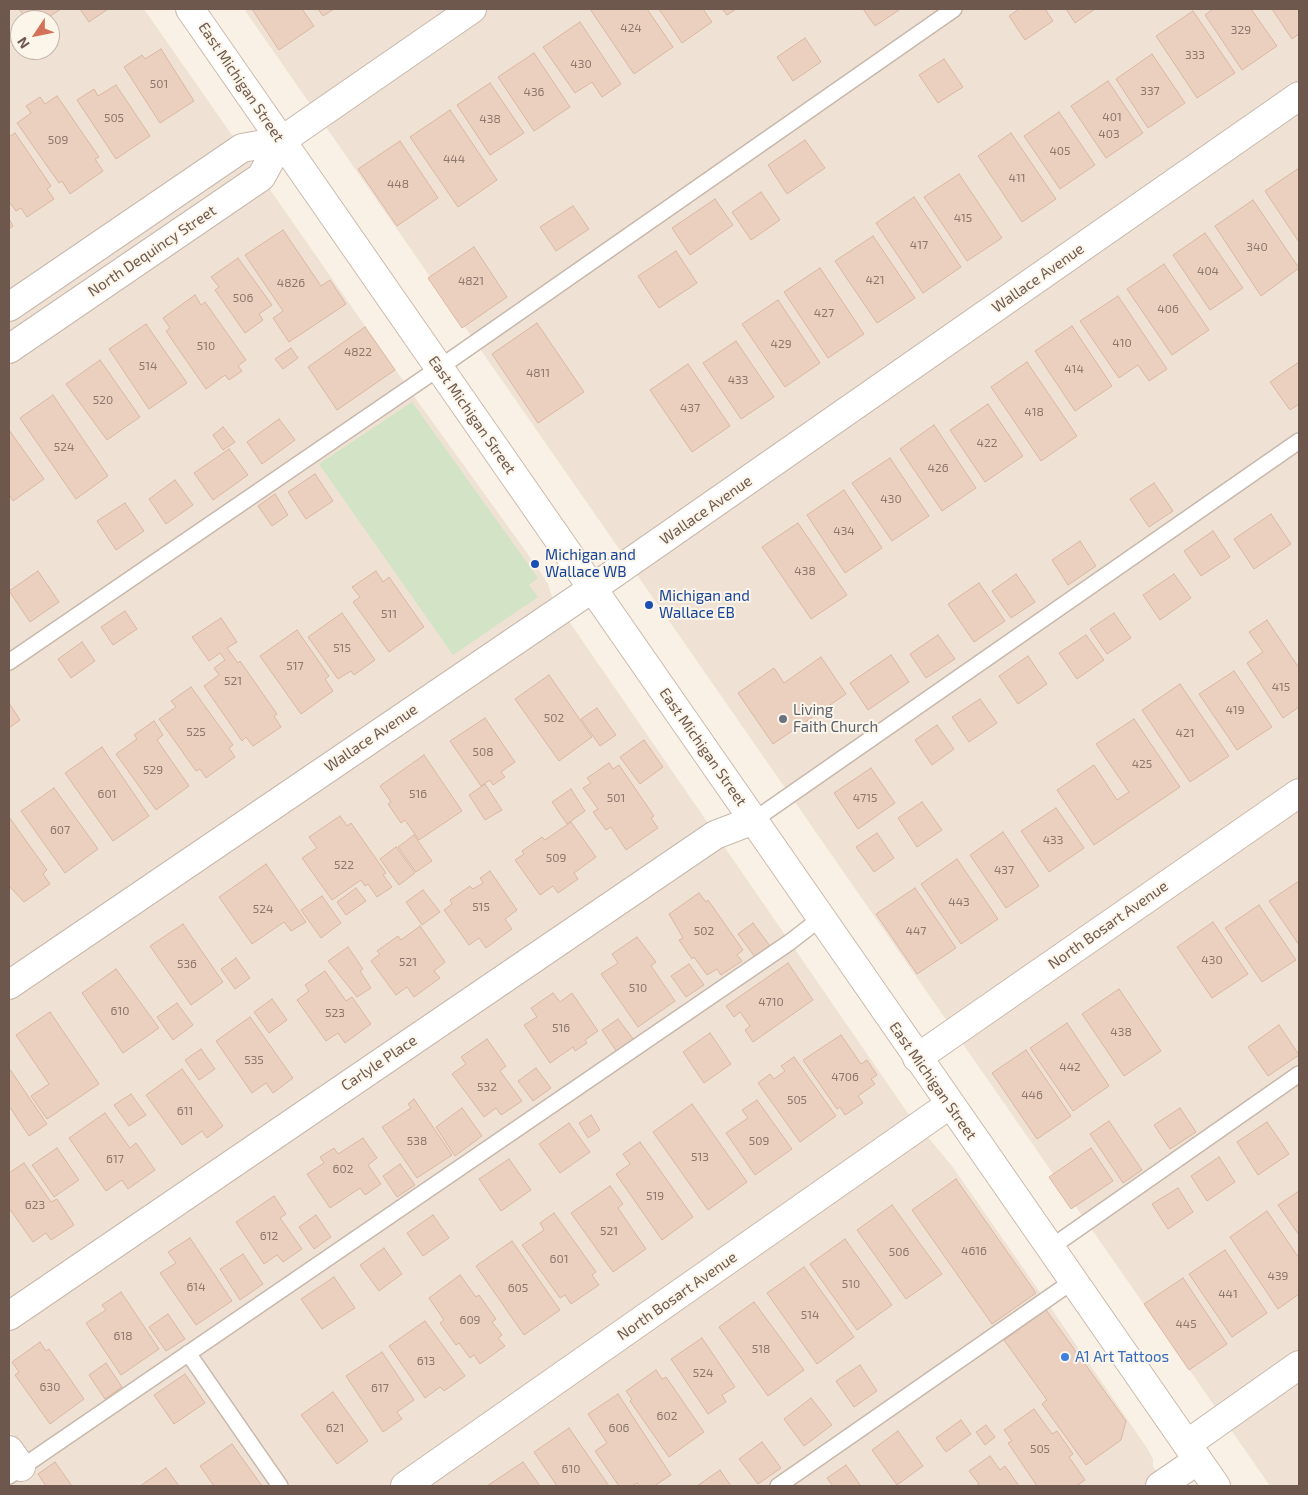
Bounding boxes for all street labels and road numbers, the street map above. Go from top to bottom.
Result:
street label: East Michigan Street [194,19,288,145]
street label: North Dequincy Street [84,201,220,301]
street label: Wallace Avenue [988,240,1088,316]
street label: East Michigan Street [424,352,520,478]
street label: Wallace Avenue [656,472,756,548]
street label: East Michigan Street [655,684,751,810]
street label: Wallace Avenue [321,700,421,776]
street label: North Bosart Avenue [1045,877,1171,973]
street label: East Michigan Street [885,1018,981,1144]
street label: Carlyle Place [338,1031,420,1095]
street label: North Bosart Avenue [614,1248,740,1344]

